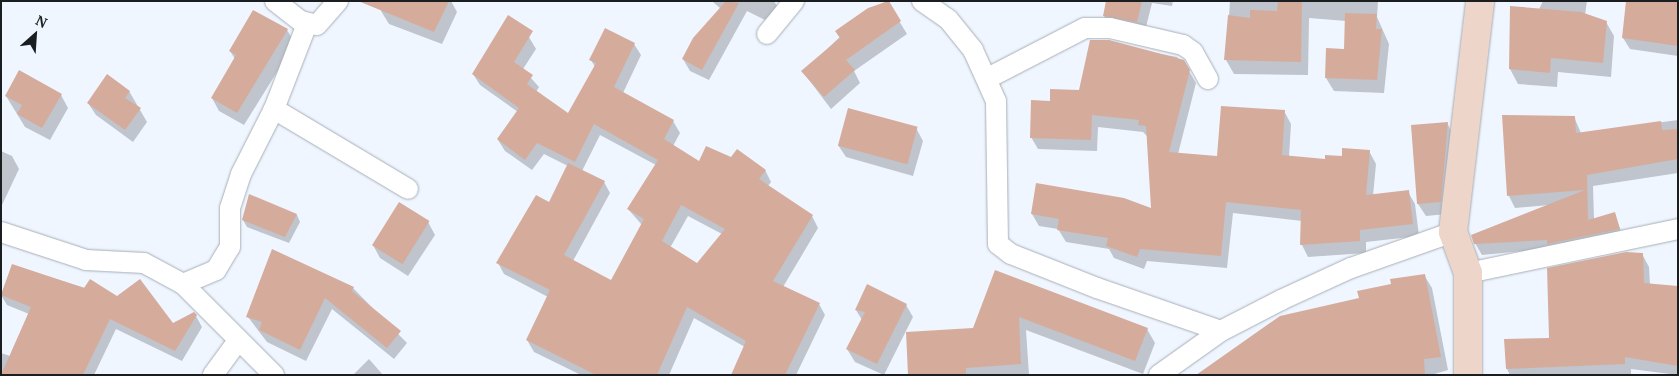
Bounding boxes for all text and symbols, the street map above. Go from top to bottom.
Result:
north arrow [10,10,60,60]
text: N [33,10,51,32]

